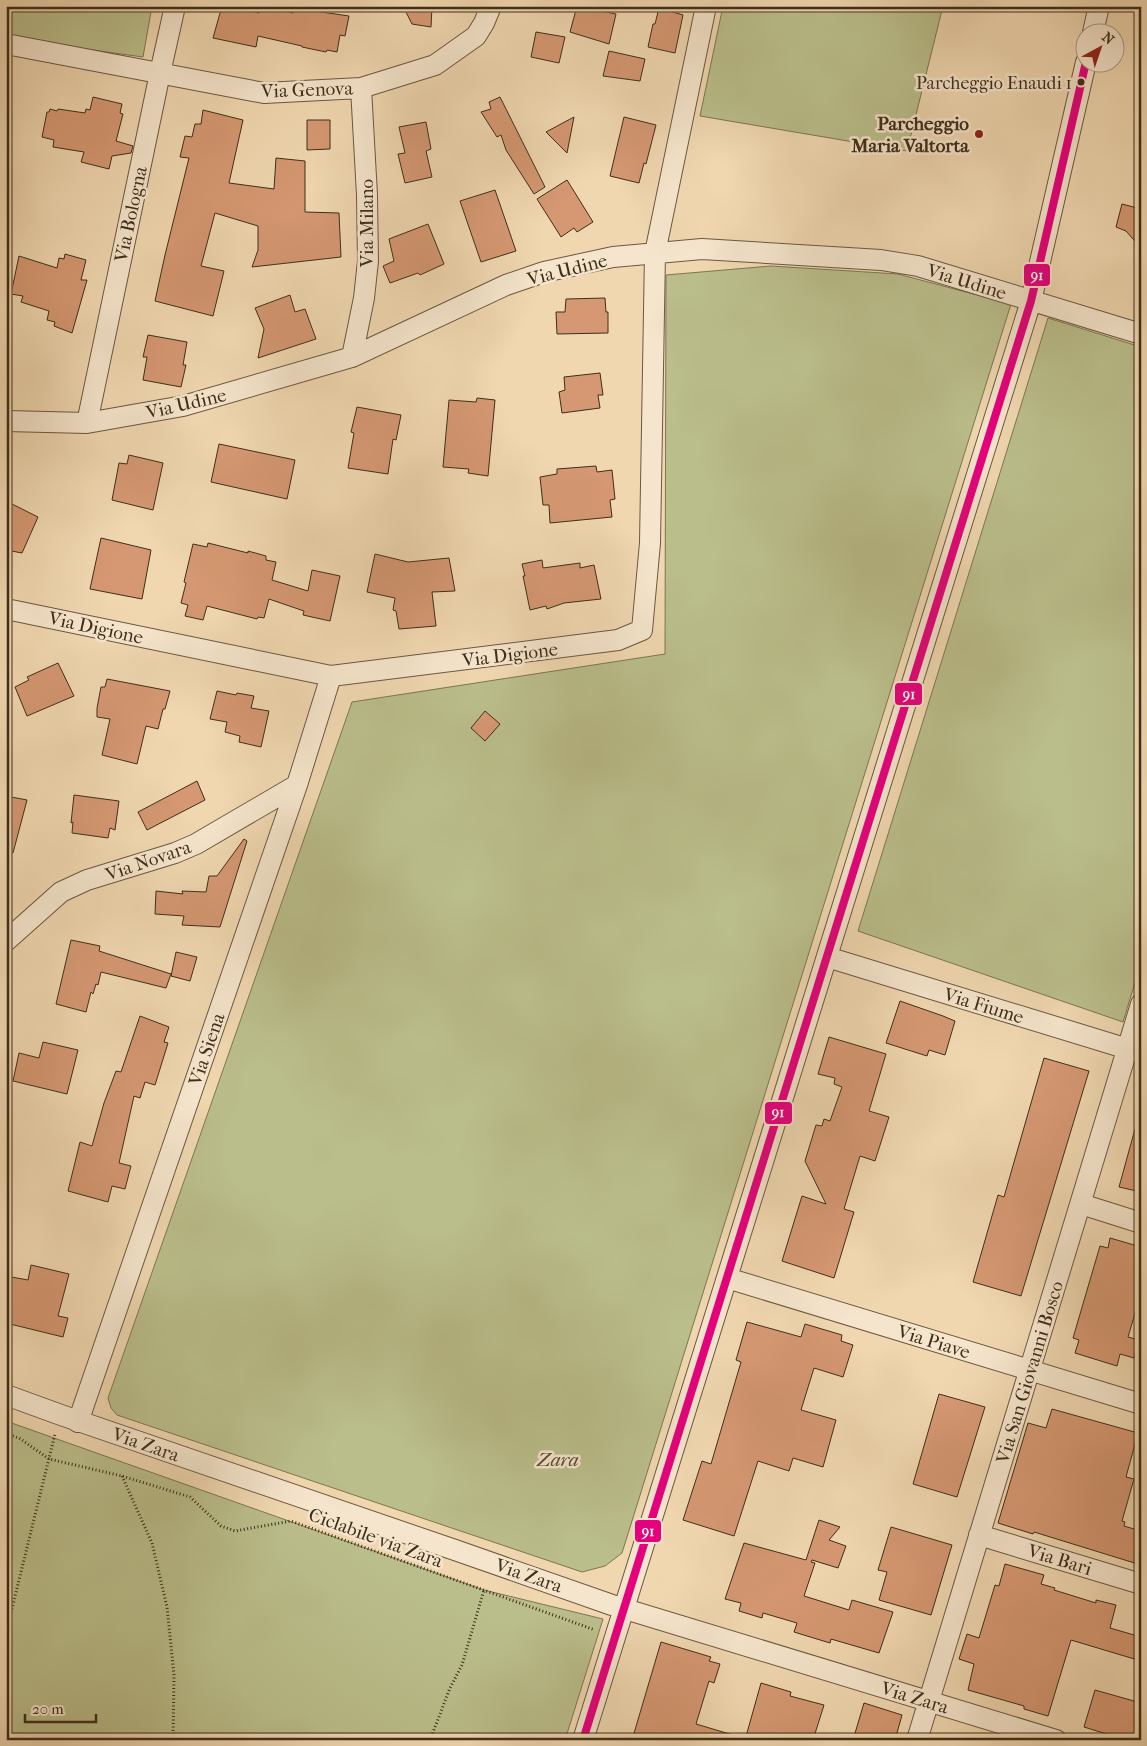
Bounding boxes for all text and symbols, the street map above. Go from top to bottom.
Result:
north arrow [1074,22,1124,72]
text: N [1099,28,1118,49]
place label: Parcheggio Enaudi 1 [916,73,1072,94]
street label: Via Genova [260,77,354,103]
marker: Parcheggio Enaudi 1 [1076,77,1086,87]
place label: Parcheggio Maria Valtorta [850,113,970,157]
marker: Parcheggio Maria Valtorta [973,128,985,140]
street label: Via Bologna [110,164,152,265]
street label: Via Milano [356,178,378,268]
street label: Via Udine [524,249,610,291]
street label: Via Udine [923,259,1009,304]
line badge: 91 [1023,263,1051,287]
text: 91 [1030,267,1043,284]
street label: Via Udine [143,384,229,424]
street label: Via Digione [45,607,145,649]
street label: Via Digione [460,638,559,672]
line badge: 91 [894,682,923,706]
text: 91 [902,686,915,703]
street label: Via Novara [102,836,194,886]
street label: Via Fiume [940,983,1026,1029]
street label: Via Siena [184,1010,230,1089]
line badge: 91 [764,1101,793,1125]
text: 91 [771,1104,784,1121]
street label: Via San Giovanni Bosco [991,1278,1068,1467]
street label: Via Piave [894,1320,973,1363]
street label: Via Zara [108,1423,182,1467]
park label: Zara [536,1449,579,1471]
street label: Ciclabile via Zara [306,1503,446,1572]
line badge: 91 [634,1519,662,1543]
text: 91 [641,1523,654,1540]
street label: Via Bari [1024,1540,1095,1580]
street label: Via Zara [491,1554,565,1598]
street label: Via Zara [877,1677,951,1719]
scale bar [25,1691,96,1723]
text: 20 m [32,1700,64,1718]

